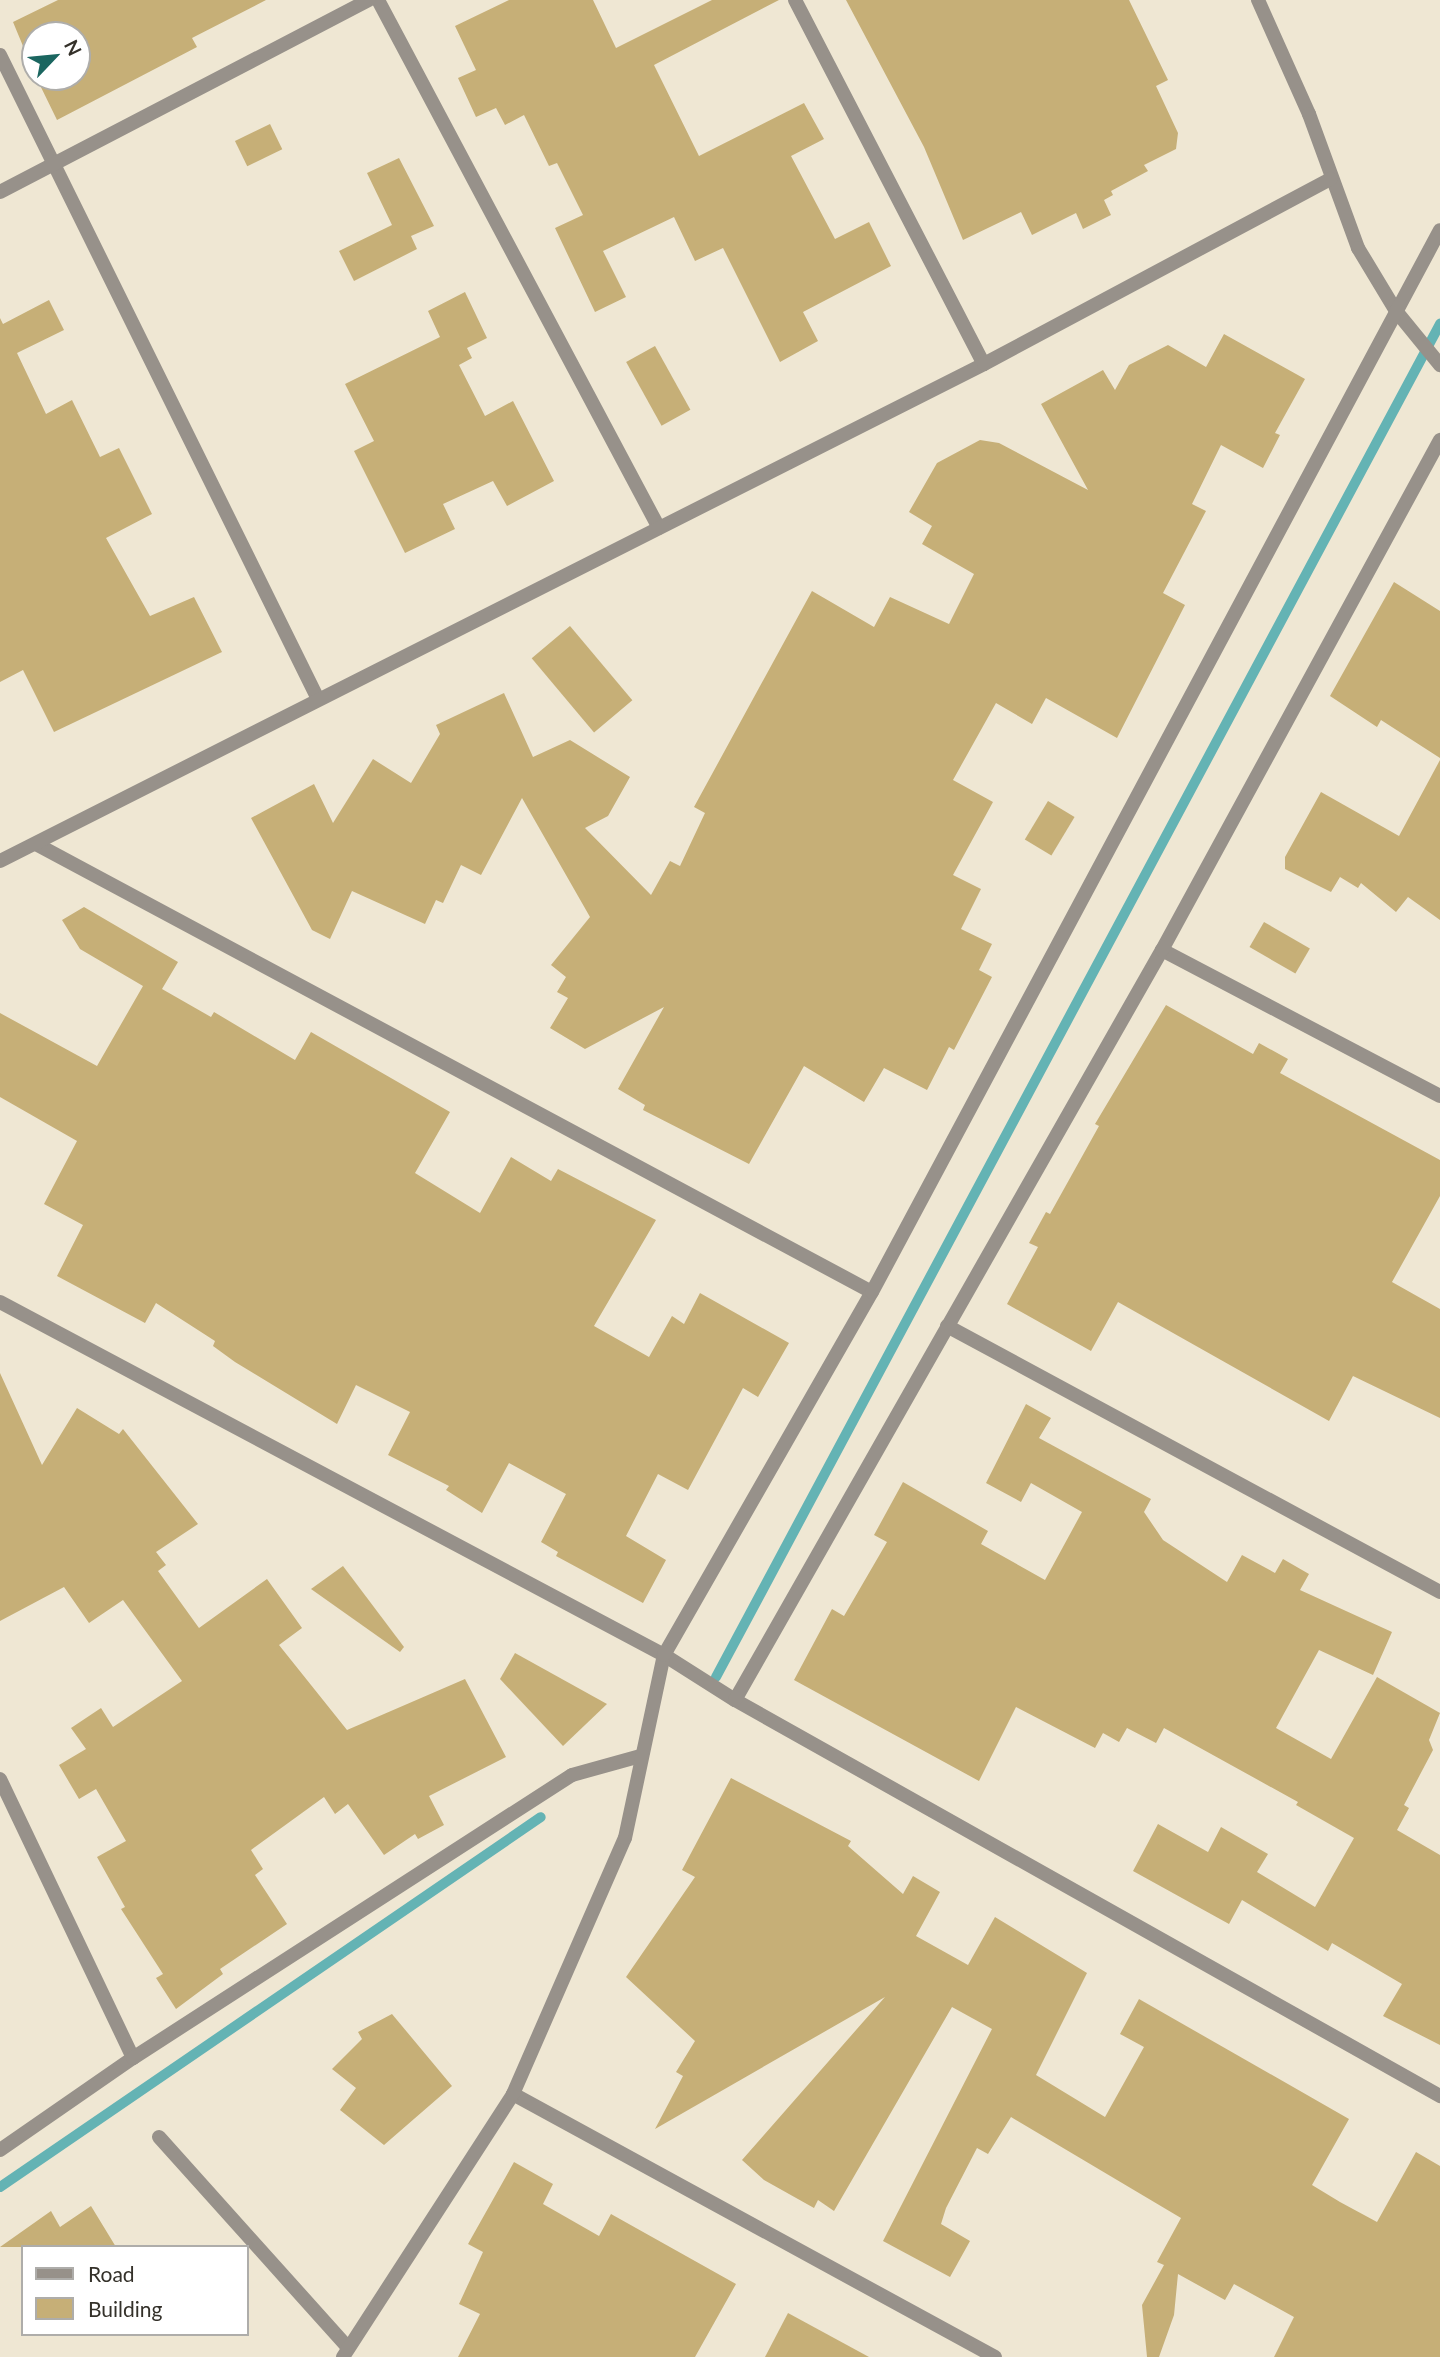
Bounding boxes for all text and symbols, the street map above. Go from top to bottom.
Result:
north arrow [21,21,91,91]
text: N [60,36,87,59]
legend [21,2245,248,2336]
text: Road [88,2261,135,2286]
text: Building [88,2296,163,2321]

